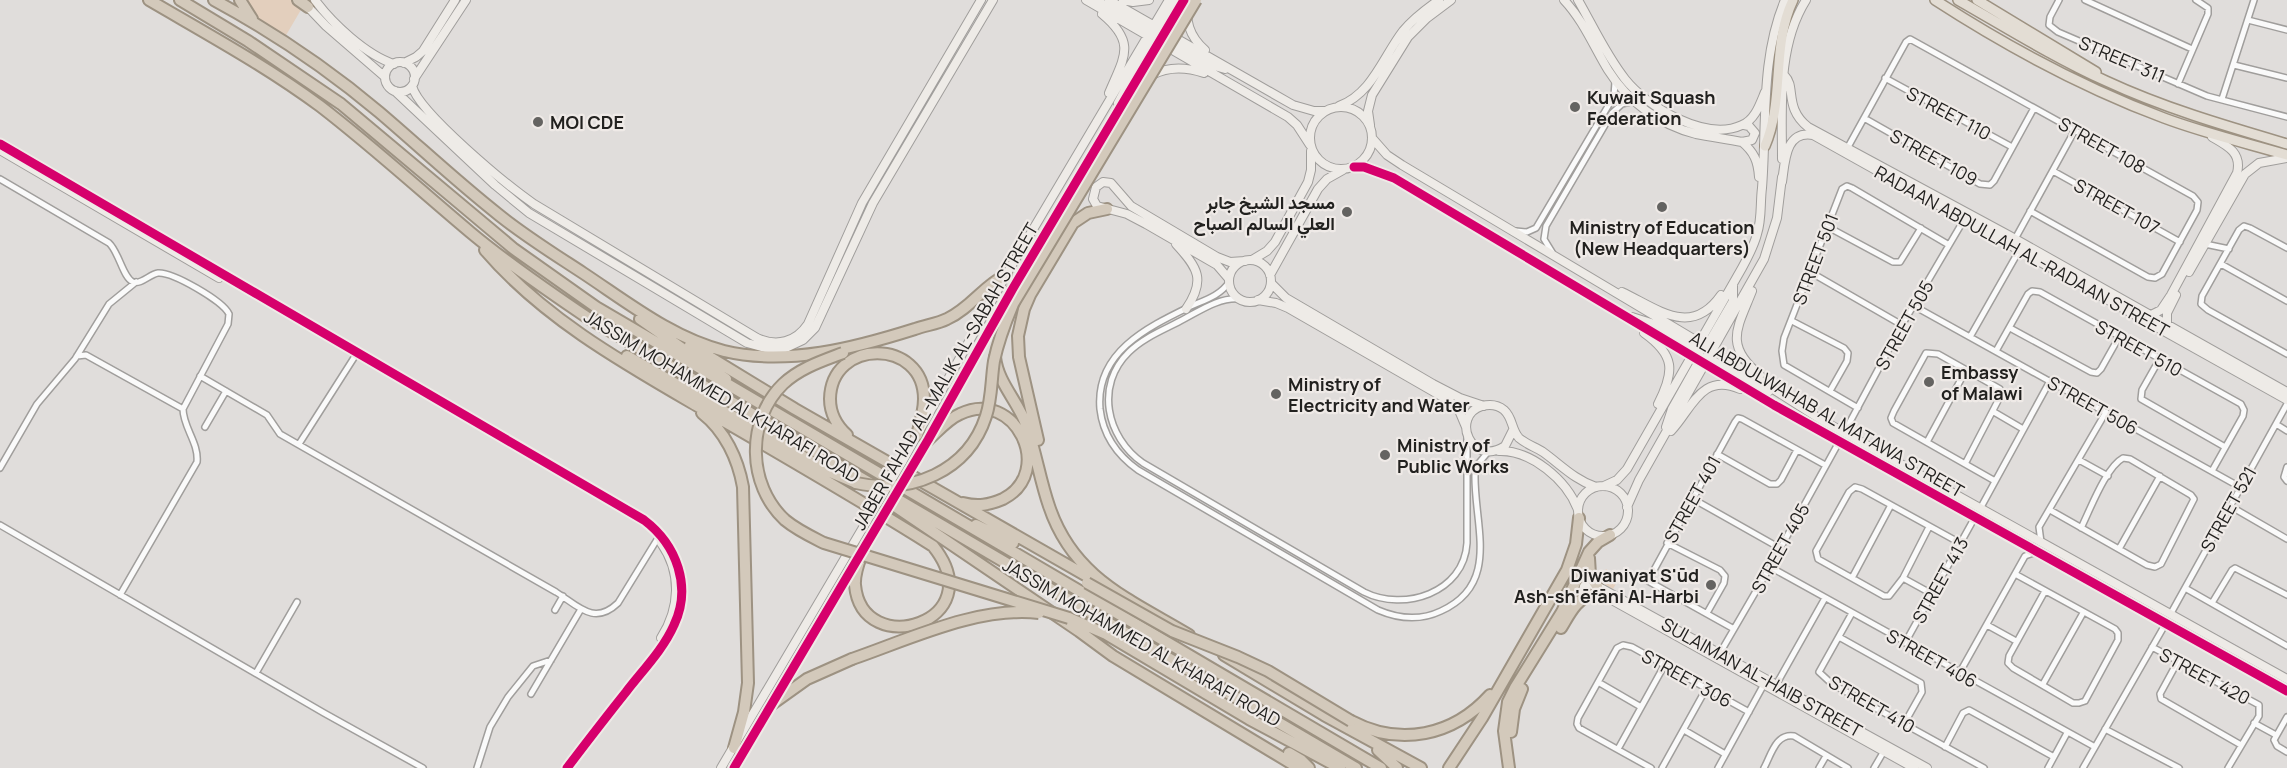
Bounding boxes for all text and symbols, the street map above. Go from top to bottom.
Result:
street label: STREET 311 [2075,30,2169,88]
street label: STREET 110 [1903,81,1995,145]
place label: Kuwait Squash Federation [1587,85,1716,130]
marker: Kuwait Squash Federation [1568,100,1582,114]
place label: MOI CDE [550,110,624,134]
street label: STREET 108 [2054,111,2150,179]
marker: MOI CDE [531,115,545,129]
street label: STREET 109 [1886,123,1982,191]
street label: RADAAN ABDULLAH AL-RADAAN STREET [1870,160,2174,342]
street label: STREET 107 [2070,173,2164,239]
place label: مسجد الشيخ جابر العلي السالم الصباح [1193,190,1335,239]
marker: Ministry of Education (New Headquarters) [1655,200,1669,214]
marker: مسجد الشيخ جابر العلي السالم الصباح [1340,205,1354,219]
street label: STREET 501 [1787,210,1843,308]
place label: Ministry of Education (New Headquarters) [1569,215,1755,260]
street label: JABER FAHAD AL-MALIK AL-SABAH STREET [847,218,1043,534]
street label: STREET 505 [1869,276,1939,374]
street label: JASSIM MOHAMMED AL KHARAFI ROAD [580,304,864,488]
street label: STREET 510 [2091,314,2187,382]
street label: ALI ABDULWAHAB AL MATAWA STREET [1685,325,1969,503]
place label: Embassy of Malawi [1941,360,2023,405]
street label: STREET 506 [2043,370,2143,440]
place label: Ministry of Electricity and Water [1288,372,1470,417]
marker: Embassy of Malawi [1922,375,1936,389]
marker: Ministry of Electricity and Water [1269,387,1283,401]
place label: Ministry of Public Works [1397,433,1509,478]
marker: Ministry of Public Works [1378,448,1392,462]
street label: STREET 401 [1658,451,1726,547]
street label: STREET 521 [2195,462,2261,556]
street label: STREET 405 [1745,499,1815,597]
street label: STREET 413 [1906,533,1974,627]
street label: JASSIM MOHAMMED AL KHARAFI ROAD [999,552,1285,732]
place label: Diwaniyat S'ūd Ash-sh'ēfāni Al-Harbi [1514,563,1699,608]
marker: Diwaniyat S'ūd Ash-sh'ēfāni Al-Harbi [1704,578,1718,592]
street label: SULAIMAN AL-HAIB STREET [1657,612,1867,742]
street label: STREET 406 [1882,623,1982,693]
street label: STREET 420 [2156,642,2254,710]
street label: STREET 306 [1638,643,1736,713]
street label: STREET 410 [1824,670,1920,738]

